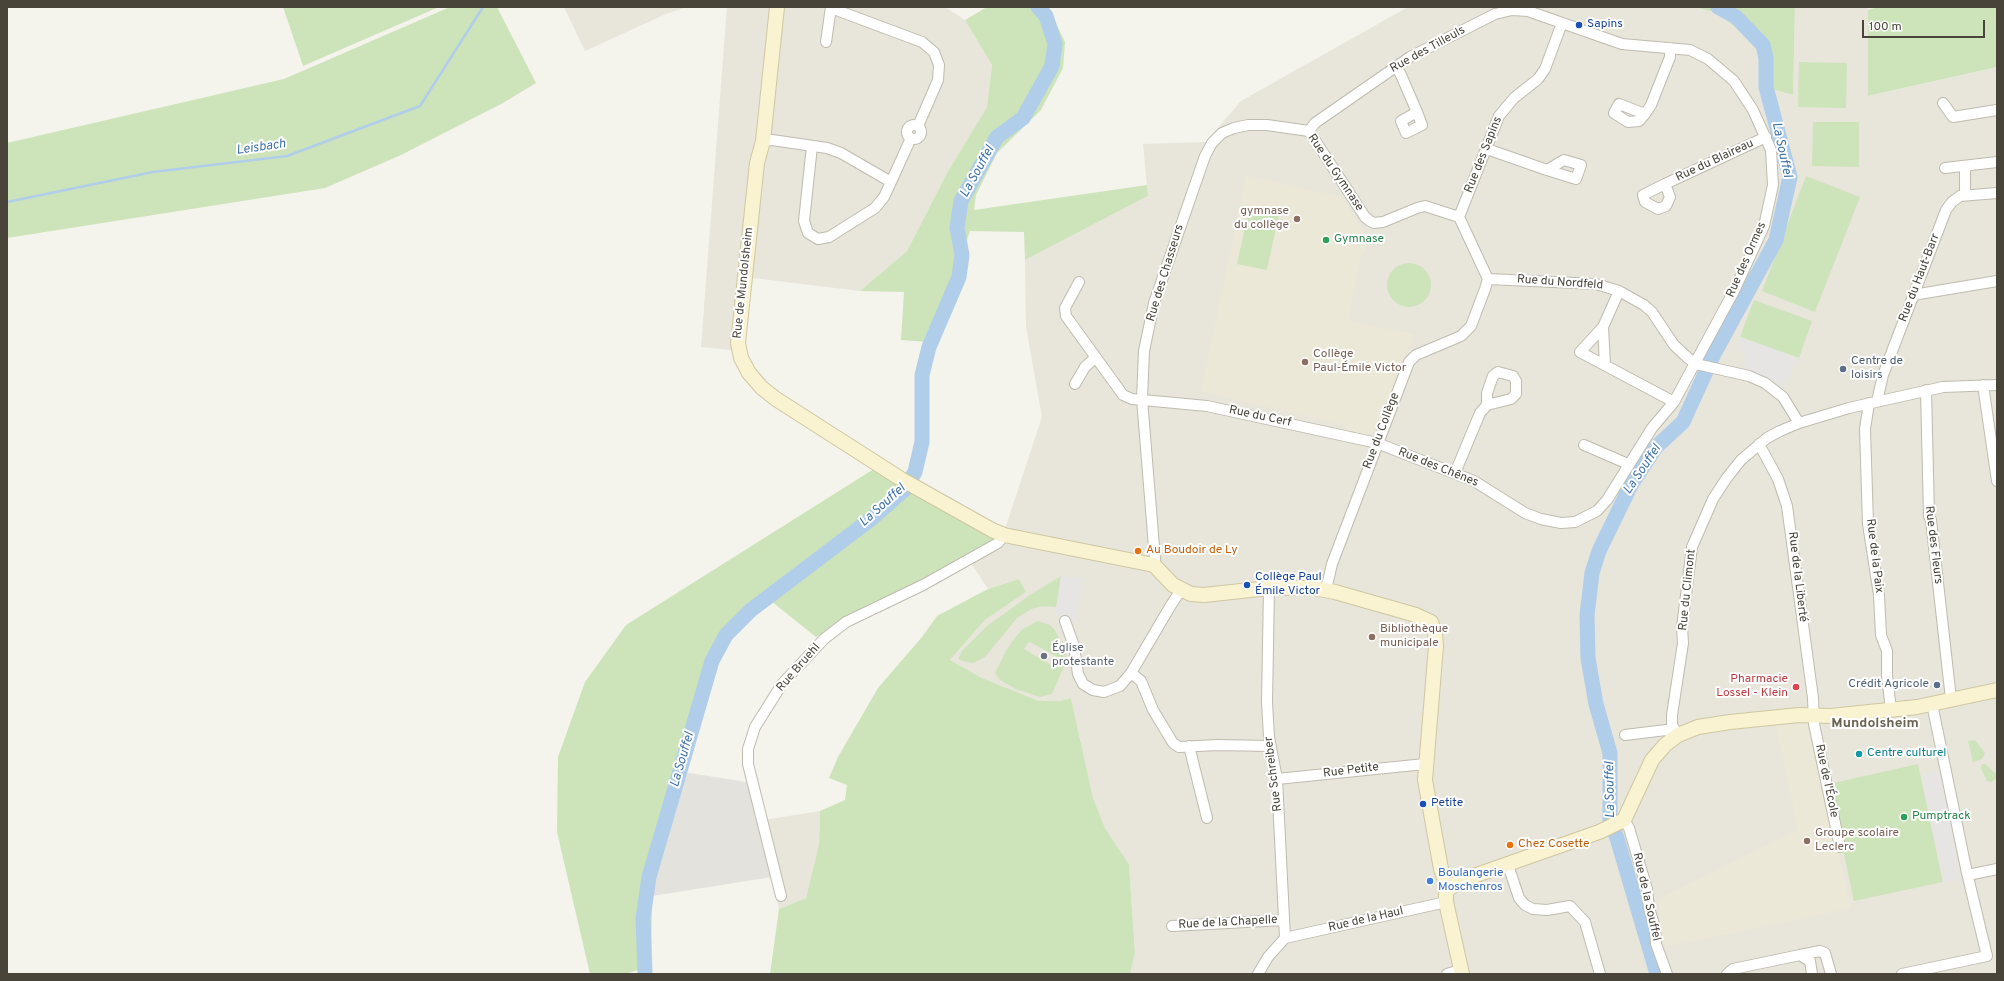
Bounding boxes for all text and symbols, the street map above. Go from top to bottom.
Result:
scale bar [1864,12,1987,38]
place label: Sapins [1587,18,1623,32]
text: 100 m [1869,19,1902,35]
marker: Sapins [1574,20,1584,30]
street label: Rue des Tilleuls [1388,23,1468,77]
street label: Rue des Sapins [1462,115,1506,195]
water label: La Souffel [1768,121,1794,179]
street label: Rue du Gymnase [1304,132,1366,214]
water label: Leisbach [235,137,287,159]
street label: Rue du Blaireau [1674,137,1756,185]
water label: La Souffel [958,144,998,200]
place label: gymnase du collège [1234,205,1289,233]
marker: gymnase du collège [1292,214,1302,224]
street label: Rue des Ormes [1724,220,1770,300]
street label: Rue des Chasseurs [1144,223,1188,323]
street label: Rue de Mundolsheim [731,227,757,339]
street label: Rue du Haut-Barr [1897,232,1943,324]
place label: Gymnase [1334,233,1384,247]
marker: Gymnase [1321,235,1331,245]
street label: Rue du Nordfeld [1516,273,1604,293]
place label: Collège Paul-Émile Victor [1313,348,1406,376]
place label: Centre de loisirs [1851,355,1903,383]
marker: Collège Paul-Émile Victor [1300,357,1310,367]
marker: Centre de loisirs [1838,364,1848,374]
street label: Rue du Collège [1361,391,1403,471]
street label: Rue du Cerf [1228,403,1292,431]
water label: La Souffel [1621,442,1665,498]
street label: Rue des Chênes [1396,445,1480,491]
water label: La Souffel [857,481,909,531]
street label: Rue des Fleurs [1921,505,1945,585]
street label: Rue de la Paix [1862,518,1886,594]
street label: Rue de la Liberté [1784,531,1810,623]
place label: Au Boudoir de Ly [1146,544,1238,558]
marker: Au Boudoir de Ly [1133,546,1143,556]
street label: Rue du Climont [1677,548,1699,632]
place label: Collège Paul Émile Victor [1255,571,1322,599]
marker: Collège Paul Émile Victor [1242,580,1252,590]
place label: Bibliothèque municipale [1380,623,1448,651]
marker: Bibliothèque municipale [1367,632,1377,642]
street label: Rue Bruehl [774,641,824,695]
place label: Église protestante [1052,642,1114,670]
marker: Église protestante [1039,651,1049,661]
place label: Pharmacie Lossel - Klein [1716,673,1788,701]
place label: Crédit Agricole [1848,678,1929,692]
marker: Crédit Agricole [1932,680,1942,690]
marker: Pharmacie Lossel - Klein [1791,682,1801,692]
district label: Mundolsheim [1831,716,1919,732]
water label: La Souffel [668,731,698,789]
street label: Rue Schreiber [1262,736,1286,812]
street label: Rue de l'École [1811,743,1841,819]
place label: Centre culturel [1867,747,1946,761]
marker: Centre culturel [1854,749,1864,759]
street label: Rue Petite [1322,760,1380,782]
water label: La Souffel [1603,762,1619,818]
place label: Petite [1431,797,1463,811]
marker: Petite [1418,799,1428,809]
place label: Pumptrack [1912,810,1971,824]
marker: Pumptrack [1899,812,1909,822]
place label: Groupe scolaire Leclerc [1815,827,1899,855]
marker: Groupe scolaire Leclerc [1802,836,1812,846]
place label: Chez Cosette [1518,838,1589,852]
marker: Chez Cosette [1505,840,1515,850]
street label: Rue de la Souffel [1629,851,1663,943]
place label: Boulangerie Moschenros [1438,867,1503,895]
marker: Boulangerie Moschenros [1425,876,1435,886]
street label: Rue de la Haul [1327,904,1405,936]
street label: Rue de la Chapelle [1178,913,1278,933]

